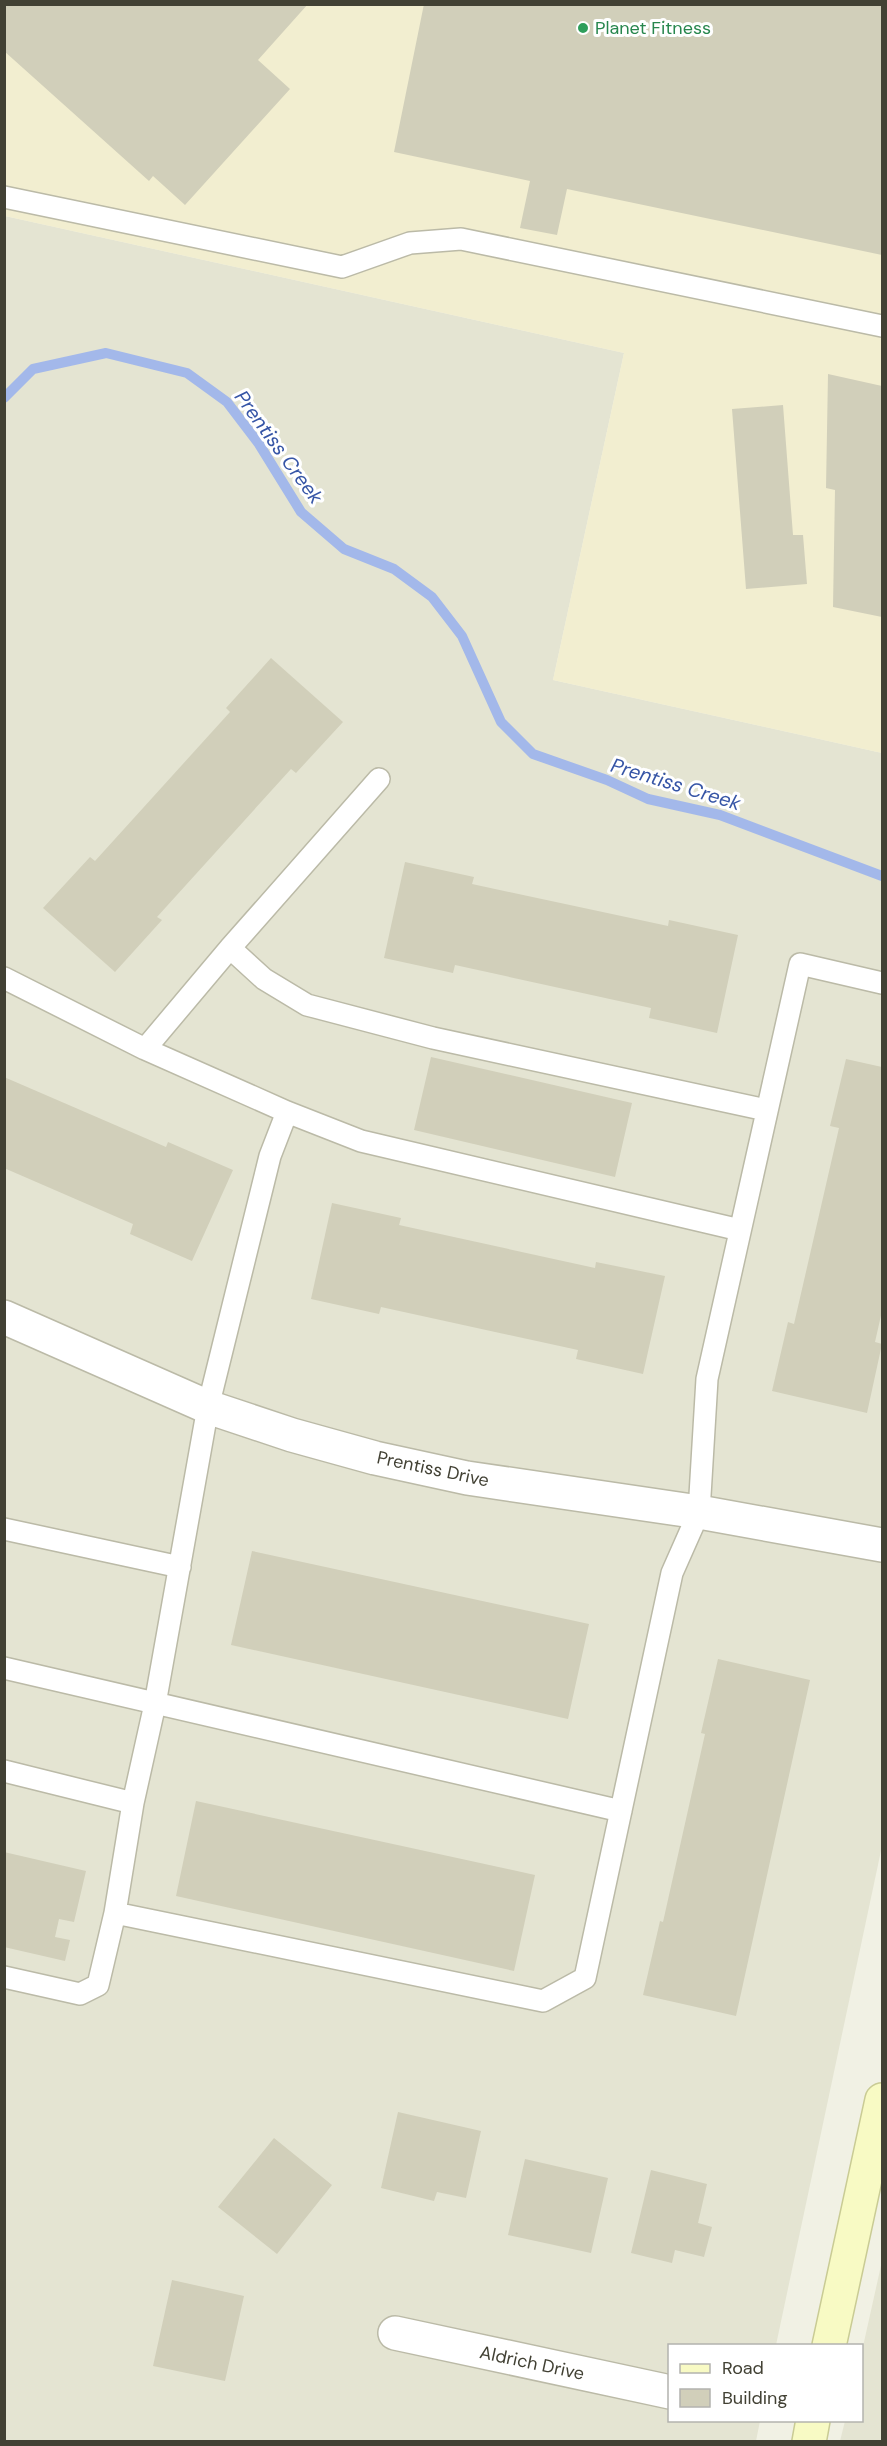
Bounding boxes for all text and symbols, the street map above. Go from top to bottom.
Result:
place label: Planet Fitness [595,16,711,40]
marker: Planet Fitness [576,21,590,35]
water label: Prentiss Creek [229,385,330,510]
water label: Prentiss Creek [608,752,745,816]
street label: Prentiss Drive [375,1445,491,1493]
street label: Aldrich Drive [478,2340,586,2386]
legend [668,2344,863,2422]
text: Road [722,2356,764,2380]
text: Building [722,2386,787,2410]

